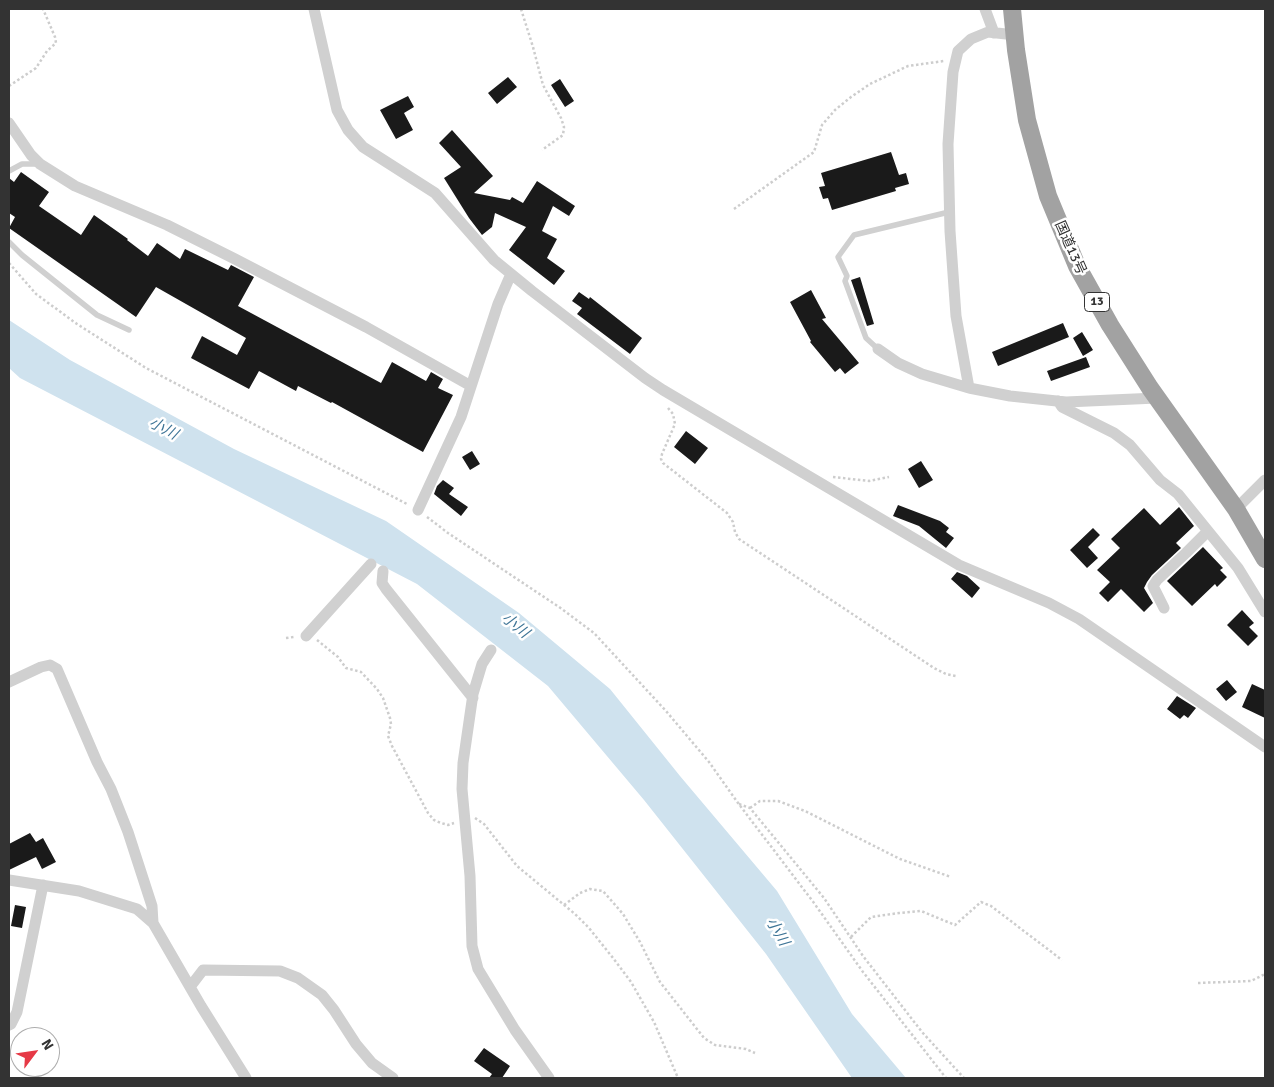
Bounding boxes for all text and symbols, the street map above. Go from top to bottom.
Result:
street label: 国道13号 [1051,218,1089,278]
road number: 13 [1084,292,1110,312]
water label: 小川 [146,414,180,444]
water label: 小川 [498,610,532,642]
water label: 小川 [762,915,792,949]
north arrow [10,1027,60,1077]
text: N [38,1036,57,1053]

